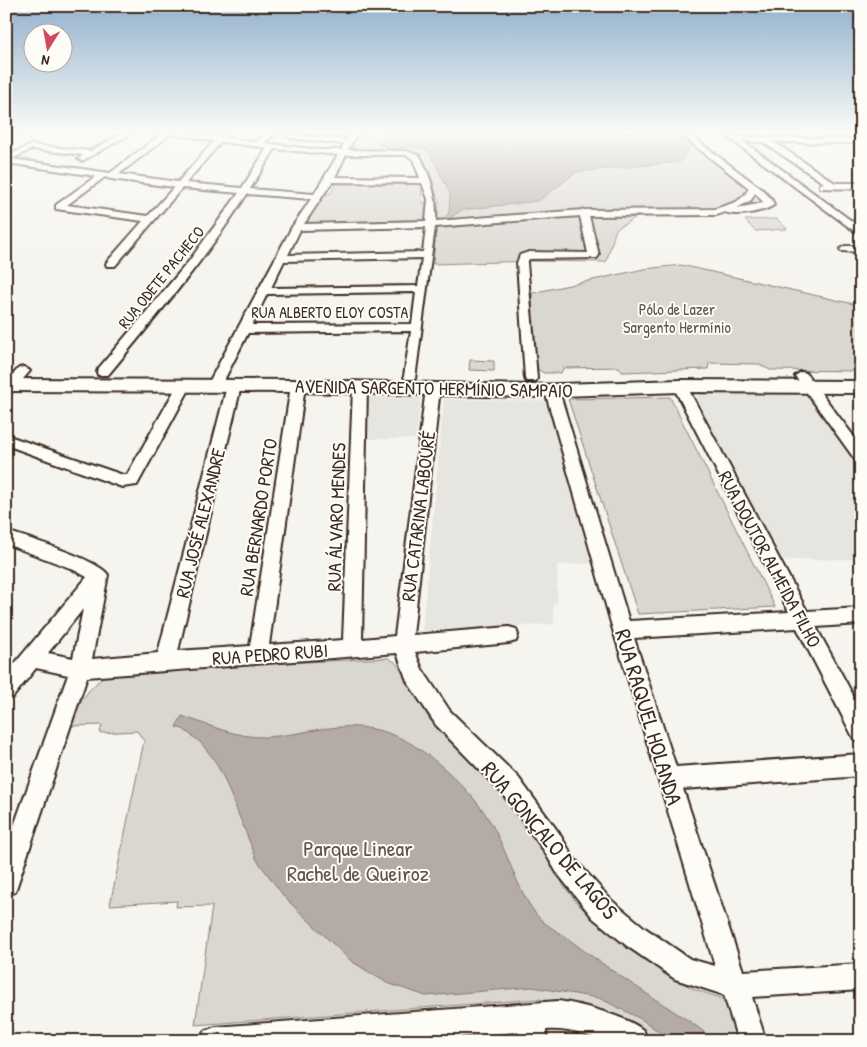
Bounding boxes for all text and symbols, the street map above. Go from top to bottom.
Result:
north arrow [22,22,72,72]
text: N [39,51,51,71]
street label: RUA ODETE PACHECO [113,221,209,333]
park label: Pólo de Lazer Sargento Hermínio [623,298,731,338]
street label: RUA ALBERTO ELOY COSTA [252,301,409,323]
street label: AVENIDA SARGENTO HERMÍNIO SAMPAIO [295,373,573,403]
street label: RUA CATARINA LABOURÉ [395,429,441,603]
street label: RUA BERNARDO PORTO [233,436,283,598]
street label: RUA ÁLVARO MENDES [320,442,352,592]
street label: RUA JOSÉ ALEXANDRE [169,445,231,601]
street label: RUA DOUTOR ALMEIDA FILHO [712,466,828,652]
street label: RUA RAQUEL HOLANDA [608,625,690,809]
street label: RUA PEDRO RUBI [211,637,329,671]
street label: RUA GONÇALO DE LAGOS [475,755,625,925]
park label: Parque Linear Rachel de Queiroz [287,833,429,888]

